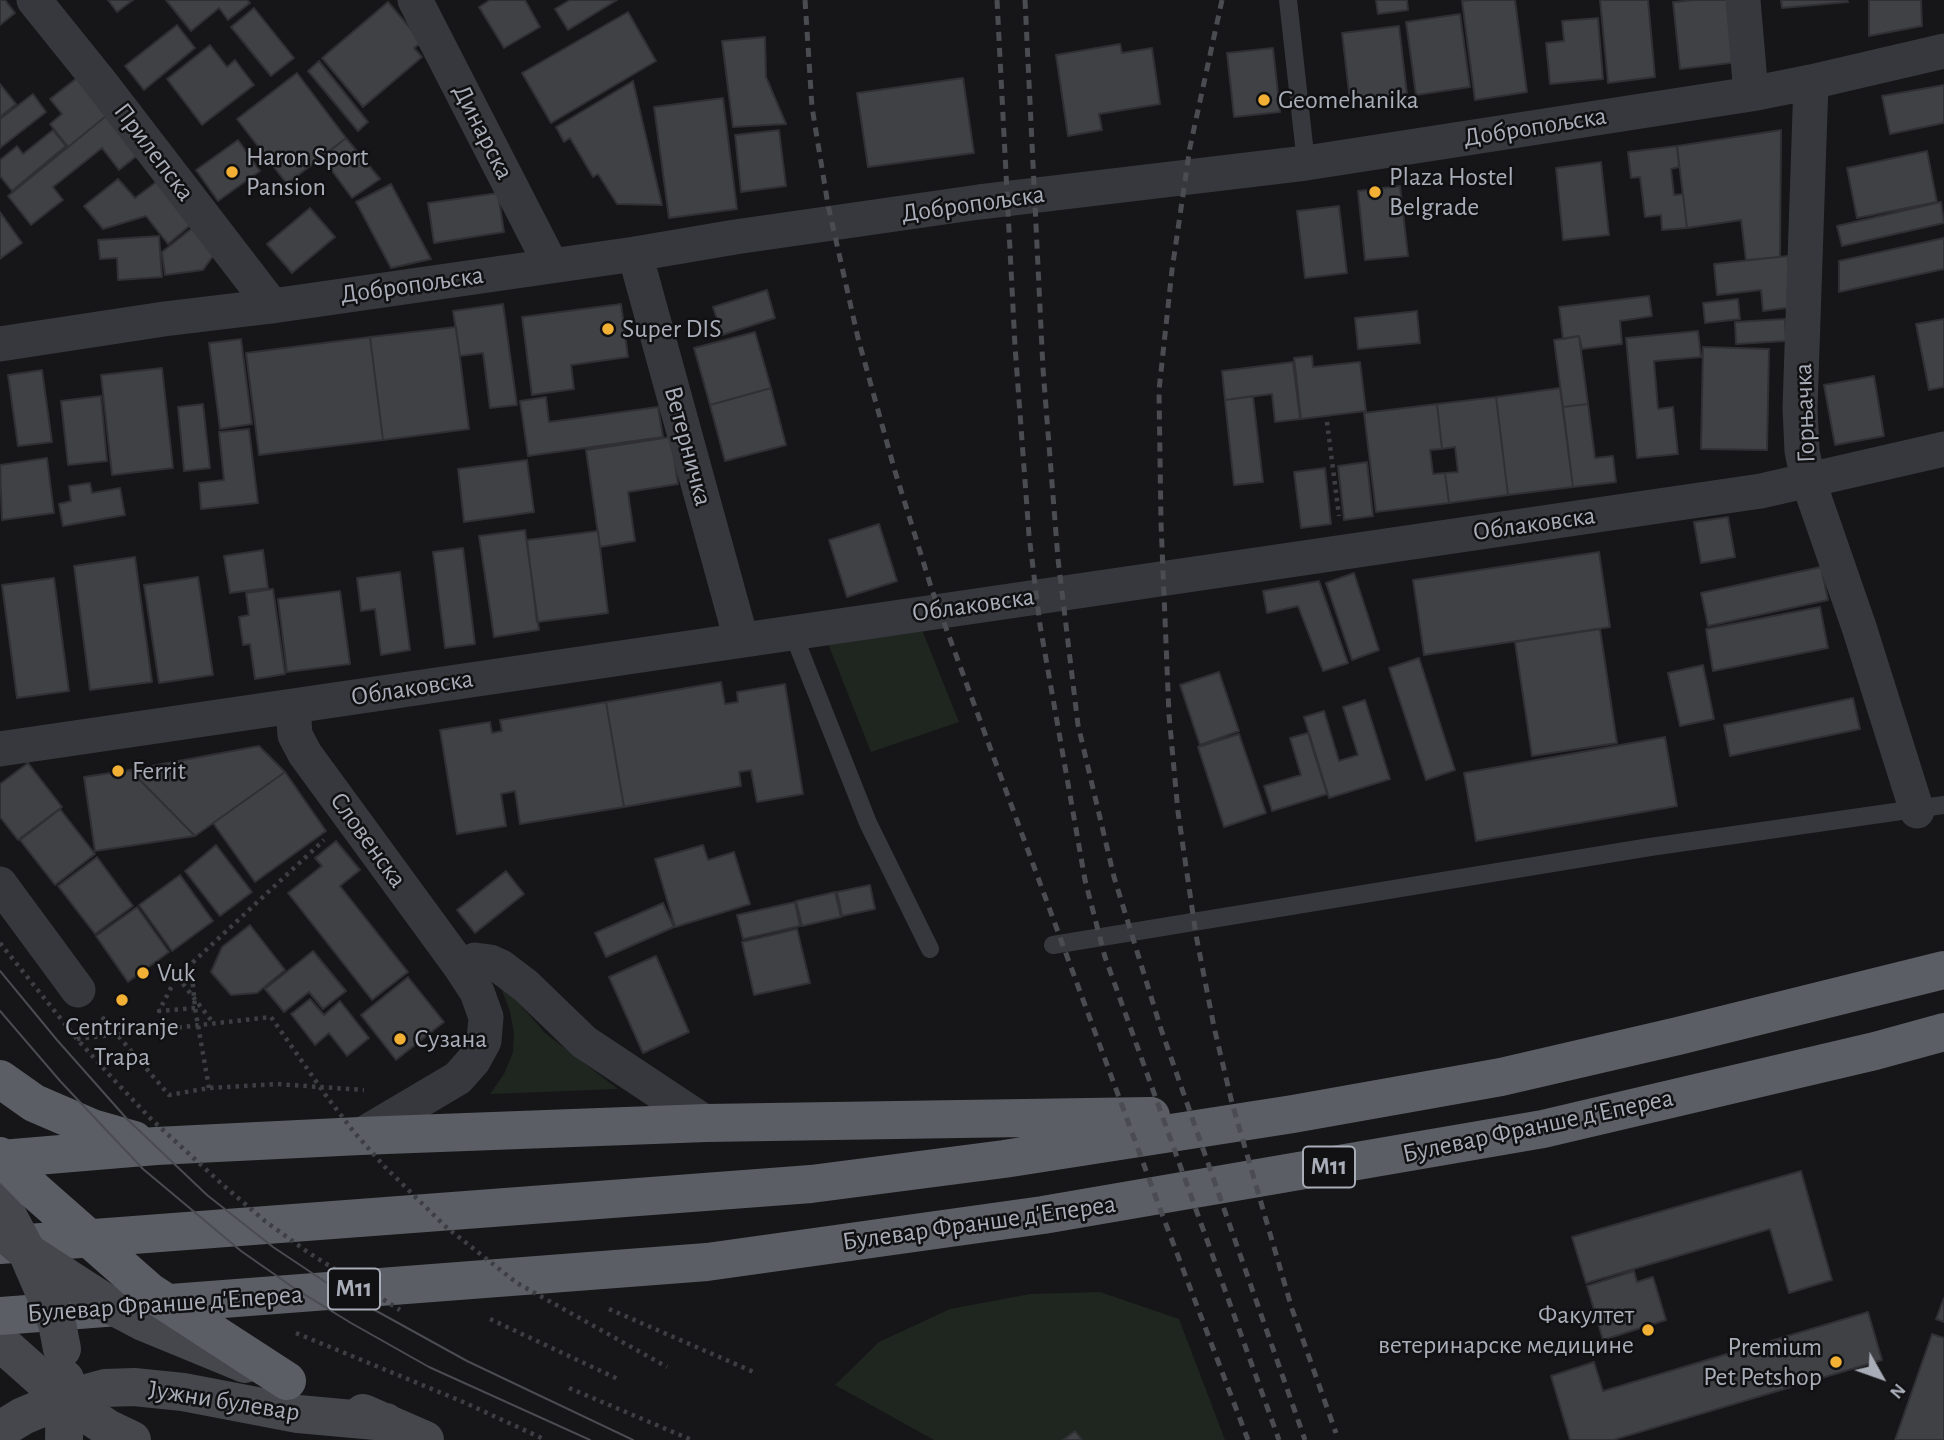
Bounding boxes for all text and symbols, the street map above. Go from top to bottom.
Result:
street label: Динарска [446,79,520,185]
place label: Geomehanika [1278,84,1419,116]
marker: Geomehanika [1256,92,1272,108]
street label: Прилепска [107,97,201,207]
street label: Добропољска [1461,100,1609,154]
place label: Haron Sport Pansion [246,141,368,202]
place label: Plaza Hostel Belgrade [1389,161,1514,222]
marker: Haron Sport Pansion [224,164,240,180]
street label: Добропољска [899,179,1047,229]
marker: Plaza Hostel Belgrade [1367,184,1383,200]
street label: Добропољска [338,260,486,310]
place label: Super DIS [622,313,721,345]
marker: Super DIS [600,321,616,337]
street label: Горњачка [1788,363,1822,463]
street label: Ветерничка [657,383,719,509]
street label: Облаковска [1471,500,1597,548]
street label: Облаковска [910,581,1036,629]
street label: Облаковска [349,663,475,713]
place label: Ferrit [132,755,186,787]
marker: Ferrit [110,763,126,779]
street label: Словенска [323,786,413,894]
place label: Vuk [157,957,195,989]
marker: Vuk [135,965,151,981]
marker: Centriranje Trapa [114,992,130,1008]
place label: Centriranje Trapa [65,1011,179,1072]
place label: Сузана [414,1023,487,1055]
marker: Сузана [392,1031,408,1047]
street label: Булевар Франше д'Епереа [1400,1082,1676,1170]
road number: M11 [1303,1147,1355,1188]
street label: Булевар Франше д'Епереа [840,1188,1118,1258]
road number: M11 [328,1268,380,1310]
street label: Булевар Франше д'Епереа [26,1279,304,1329]
place label: Факултет ветеринарске медицине [1378,1299,1634,1360]
marker: Факултет ветеринарске медицине [1640,1322,1656,1338]
place label: Premium Pet Petshop [1703,1331,1822,1392]
north arrow [1846,1342,1916,1412]
marker: Premium Pet Petshop [1828,1354,1844,1370]
street label: Јужни булевар [146,1374,302,1428]
text: N [1886,1380,1909,1402]

